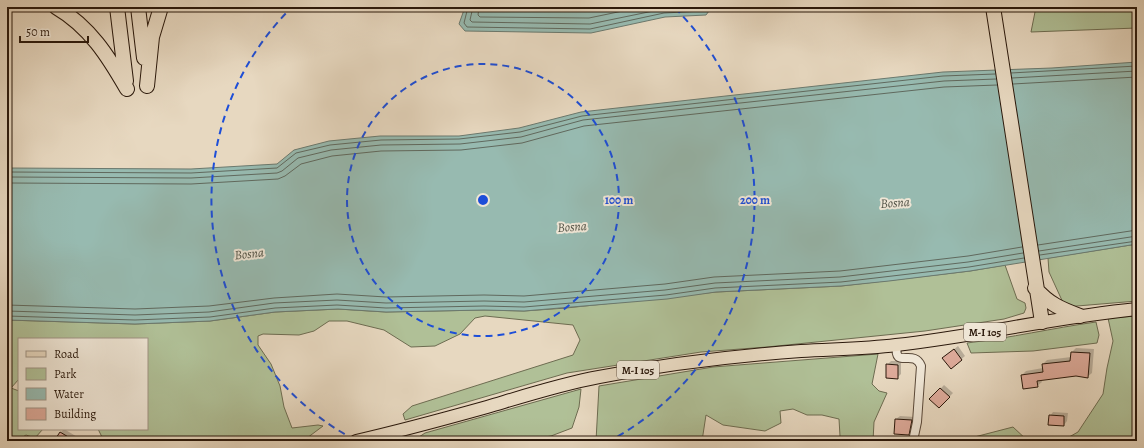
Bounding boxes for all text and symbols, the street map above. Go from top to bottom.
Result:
scale bar [20,18,88,44]
text: 50 m [26,24,50,40]
text: 100 m [605,192,633,208]
text: 200 m [740,192,770,208]
centre of rings [476,193,490,207]
water label: Bosna [880,193,910,212]
water label: Bosna [557,217,587,236]
water label: Bosna [234,244,265,263]
road number: M-I 105 [964,323,1006,341]
legend [18,338,148,430]
text: Road [54,346,80,362]
road number: M-I 105 [617,361,659,379]
text: Park [54,366,77,382]
text: Water [53,386,84,402]
text: Building [54,406,96,422]

